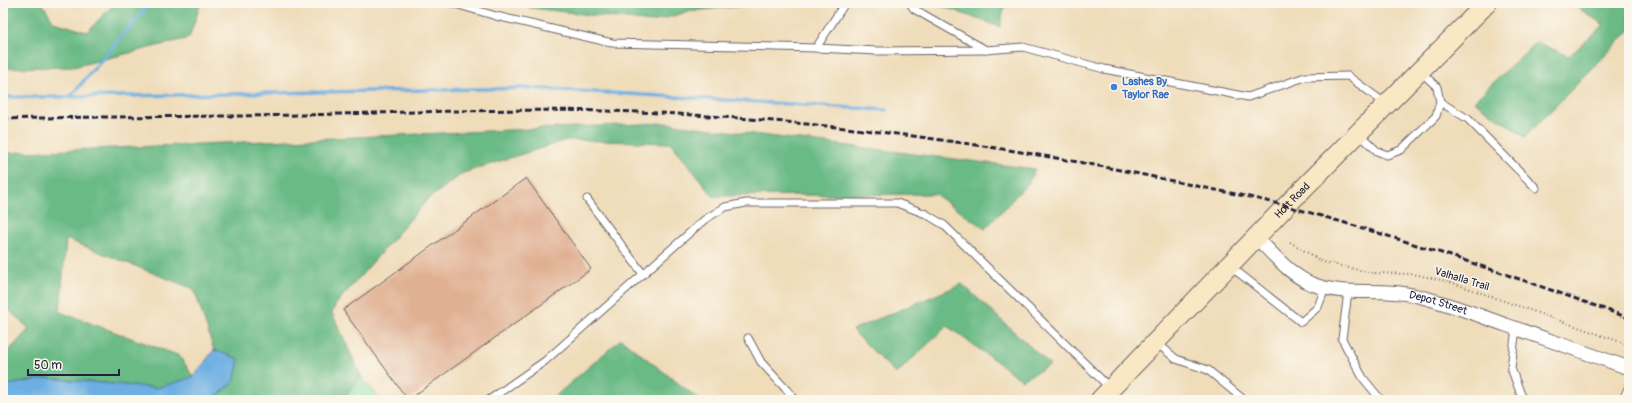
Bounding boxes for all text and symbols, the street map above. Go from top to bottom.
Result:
place label: Lashes By Taylor Rae [1121,75,1170,101]
marker: Lashes By Taylor Rae [1109,82,1119,92]
street label: Holt Road [1271,180,1312,221]
street label: Valhalla Trail [1433,264,1491,294]
street label: Depot Street [1408,288,1470,317]
scale bar [28,351,119,377]
text: 50 m [34,358,62,373]

